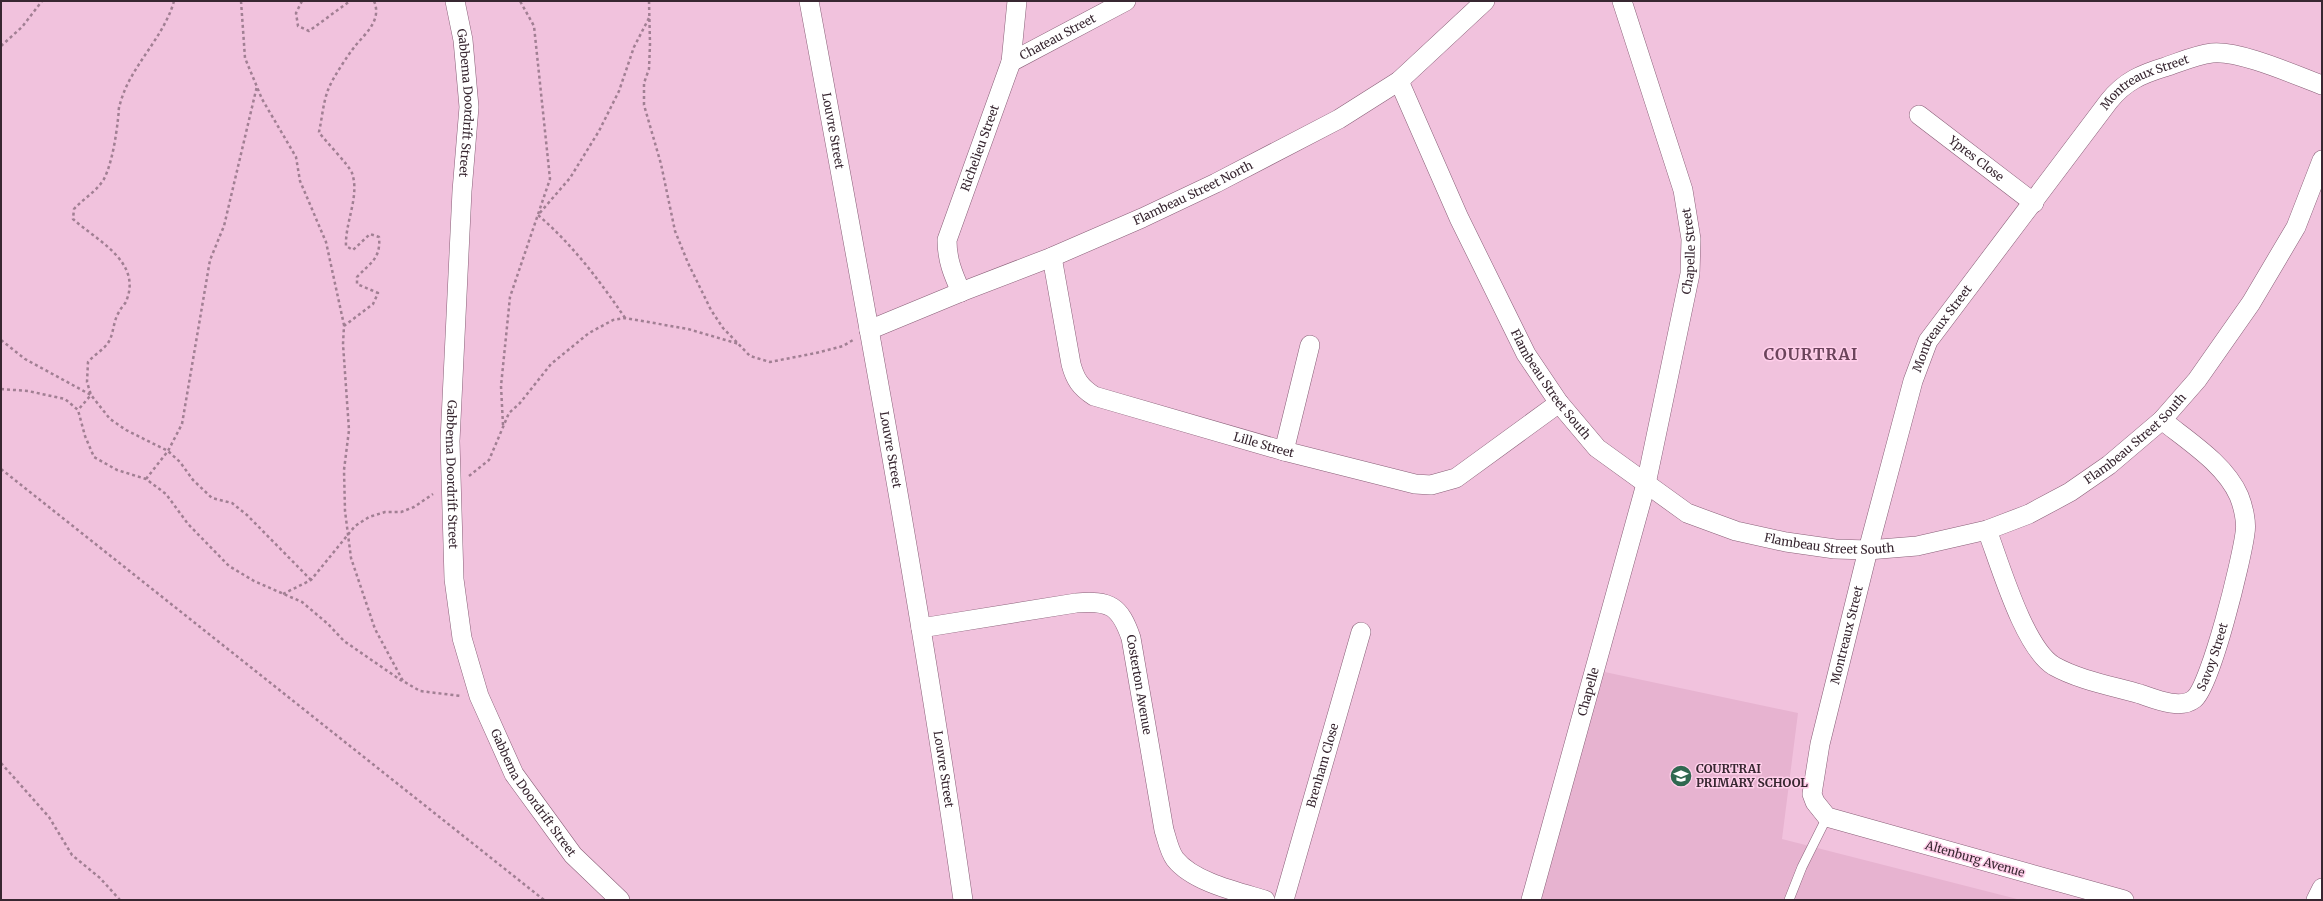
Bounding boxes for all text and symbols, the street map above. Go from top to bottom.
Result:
street label: Chateau Street [1017,10,1098,63]
street label: Gabbema Doordrift Street [454,27,477,178]
street label: Montreaux Street [2097,51,2191,113]
street label: Louvre Street [819,91,848,170]
street label: Richelieu Street [957,102,1002,193]
street label: Ypres Close [1945,132,2007,184]
street label: Flambeau Street North [1131,157,1255,228]
street label: Chapelle Street [1678,207,1698,296]
street label: Montreaux Street [1909,281,1975,374]
street label: Flambeau Street South [1508,326,1594,442]
district label: COURTRAI [1764,344,1858,364]
street label: Flambeau Street South [2081,390,2189,487]
street label: Gabbema Doordrift Street [443,400,461,549]
street label: Louvre Street [877,410,905,489]
street label: Lille Street [1232,429,1296,460]
street label: Flambeau Street South [1763,529,1895,557]
street label: Montreaux Street [1827,584,1866,686]
street label: Savoy Street [2193,621,2231,694]
street label: Costerton Avenue [1124,634,1155,736]
street label: Chapelle [1574,666,1602,718]
street label: Brenham Close [1303,721,1341,809]
street label: Gabbema Doordrift Street [488,726,580,859]
street label: Louvre Street [931,730,957,809]
place label: COURTRAI PRIMARY SCHOOL [1696,761,1808,790]
school or university icon: COURTRAI PRIMARY SCHOOL [1668,763,1694,789]
street label: Altenburg Avenue [1923,837,2027,880]

